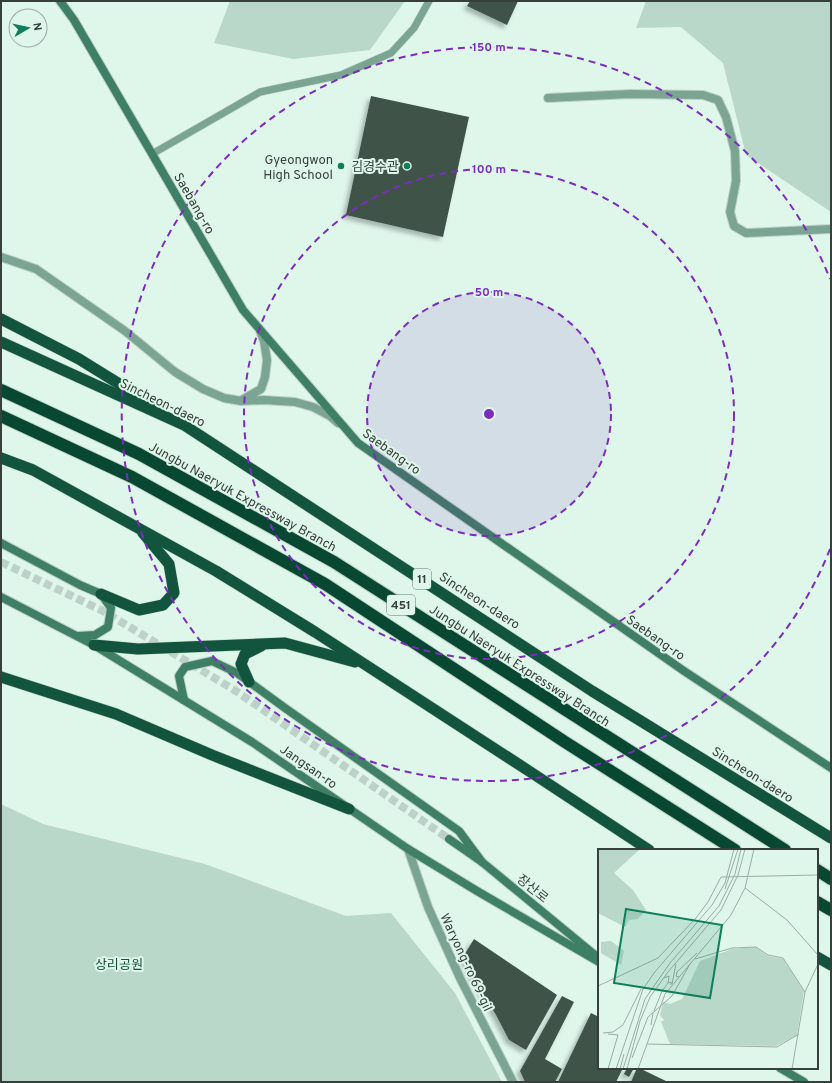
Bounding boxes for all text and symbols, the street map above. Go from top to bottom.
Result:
north arrow [8,8,48,48]
text: N [29,22,44,32]
text: 150 m [472,40,506,56]
place label: Gyeongwon High School [263,153,333,184]
place label: 김경수관 [351,160,399,176]
marker: Gyeongwon High School [336,161,346,171]
marker: 김경수관 [402,161,412,171]
text: 100 m [472,162,506,178]
street label: Saebang-ro [169,170,217,238]
text: 50 m [475,285,503,301]
street label: Sincheon-daero [117,376,207,431]
centre of rings [482,407,496,421]
street label: Saebang-ro [359,426,423,479]
street label: Jungbu Naeryuk Expressway Branch [145,439,339,556]
road number: 11 [413,569,431,589]
street label: Sincheon-daero [436,570,522,634]
road number: 451 [387,595,415,615]
street label: Jungbu Naeryuk Expressway Branch [425,602,612,731]
street label: Saebang-ro [622,613,687,665]
street label: Jangsan-ro [276,742,340,793]
street label: Sincheon-daero [708,744,796,807]
inset map [598,849,818,1069]
street label: 장산로 [513,872,551,907]
street label: Waryong-ro 69-gil [436,911,495,1014]
park label: 상리공원 [95,958,143,974]

